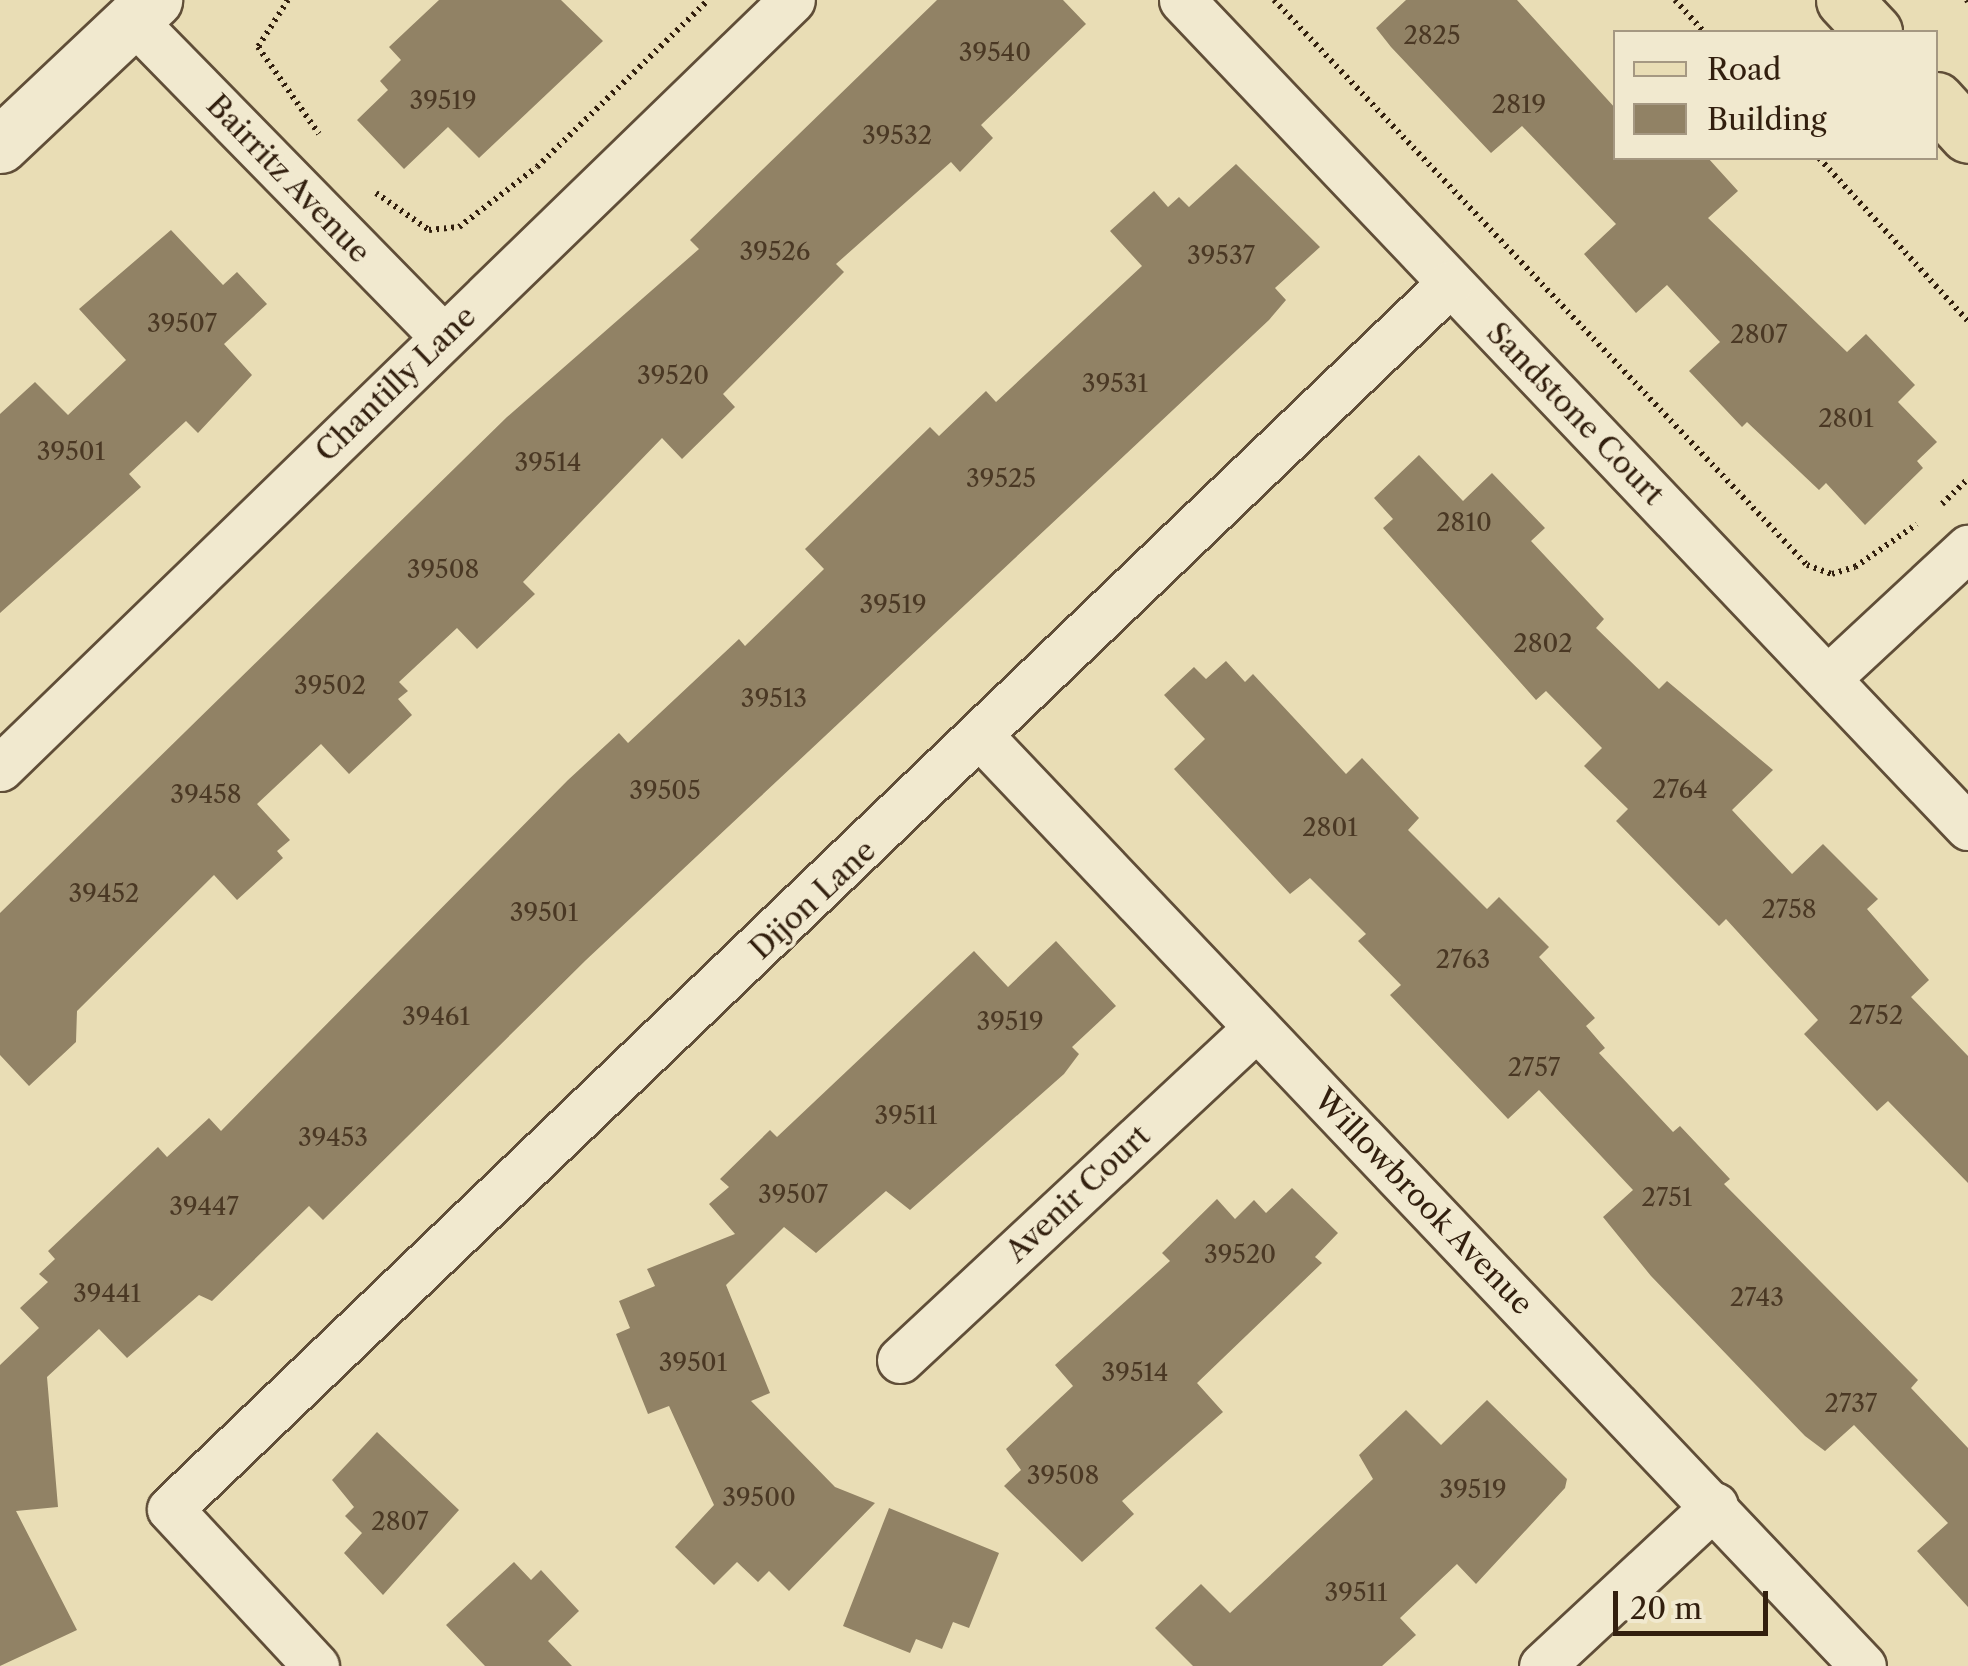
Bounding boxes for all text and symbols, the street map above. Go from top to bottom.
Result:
house number: 2825 [1403,21,1461,51]
legend [1613,30,1938,160]
house number: 39540 [959,38,1031,68]
text: Road [1707,51,1781,88]
house number: 39519 [409,86,477,116]
street label: Bairritz Avenue [198,87,378,271]
house number: 2819 [1492,90,1546,120]
text: Building [1707,101,1827,138]
house number: 39532 [862,121,932,151]
house number: 39526 [740,237,810,267]
house number: 39537 [1187,241,1255,271]
street label: Chantilly Lane [308,298,484,470]
house number: 39507 [147,309,217,339]
street label: Sandstone Court [1479,315,1671,513]
house number: 2807 [1730,320,1788,350]
house number: 39520 [637,361,709,391]
house number: 39531 [1082,369,1148,399]
house number: 2801 [1818,404,1874,434]
house number: 39501 [37,437,105,467]
house number: 39514 [515,448,581,478]
house number: 39525 [966,464,1036,494]
house number: 2810 [1436,508,1492,538]
house number: 39508 [407,555,479,585]
house number: 39519 [859,590,927,620]
house number: 2802 [1513,629,1573,659]
house number: 39502 [294,671,366,701]
house number: 39513 [741,684,807,714]
house number: 2764 [1652,775,1708,805]
house number: 39505 [629,776,701,806]
house number: 39458 [170,780,242,810]
house number: 2801 [1302,813,1358,843]
street label: Dijon Lane [743,833,883,967]
house number: 39452 [69,879,139,909]
house number: 2758 [1761,895,1817,925]
house number: 39501 [510,898,578,928]
house number: 2763 [1436,945,1490,975]
house number: 2752 [1849,1001,1903,1031]
house number: 39461 [402,1002,470,1032]
house number: 39519 [976,1007,1044,1037]
house number: 2757 [1508,1053,1560,1083]
street label: Willowbrook Avenue [1305,1081,1541,1323]
house number: 39511 [874,1101,938,1131]
street label: Avenir Court [998,1118,1158,1270]
house number: 39453 [298,1123,368,1153]
house number: 39507 [758,1180,828,1210]
house number: 2751 [1642,1183,1692,1213]
house number: 39447 [169,1192,239,1222]
house number: 39520 [1204,1240,1276,1270]
house number: 39441 [73,1279,141,1309]
house number: 2743 [1730,1283,1784,1313]
house number: 39501 [659,1348,727,1378]
house number: 39514 [1102,1358,1168,1388]
house number: 2737 [1825,1389,1877,1419]
house number: 39508 [1027,1461,1099,1491]
house number: 39519 [1439,1475,1507,1505]
house number: 39500 [722,1483,796,1513]
house number: 2807 [371,1507,429,1537]
scale bar [1618,1571,1773,1633]
house number: 39511 [1324,1578,1388,1608]
text: 20 m [1630,1590,1702,1627]

